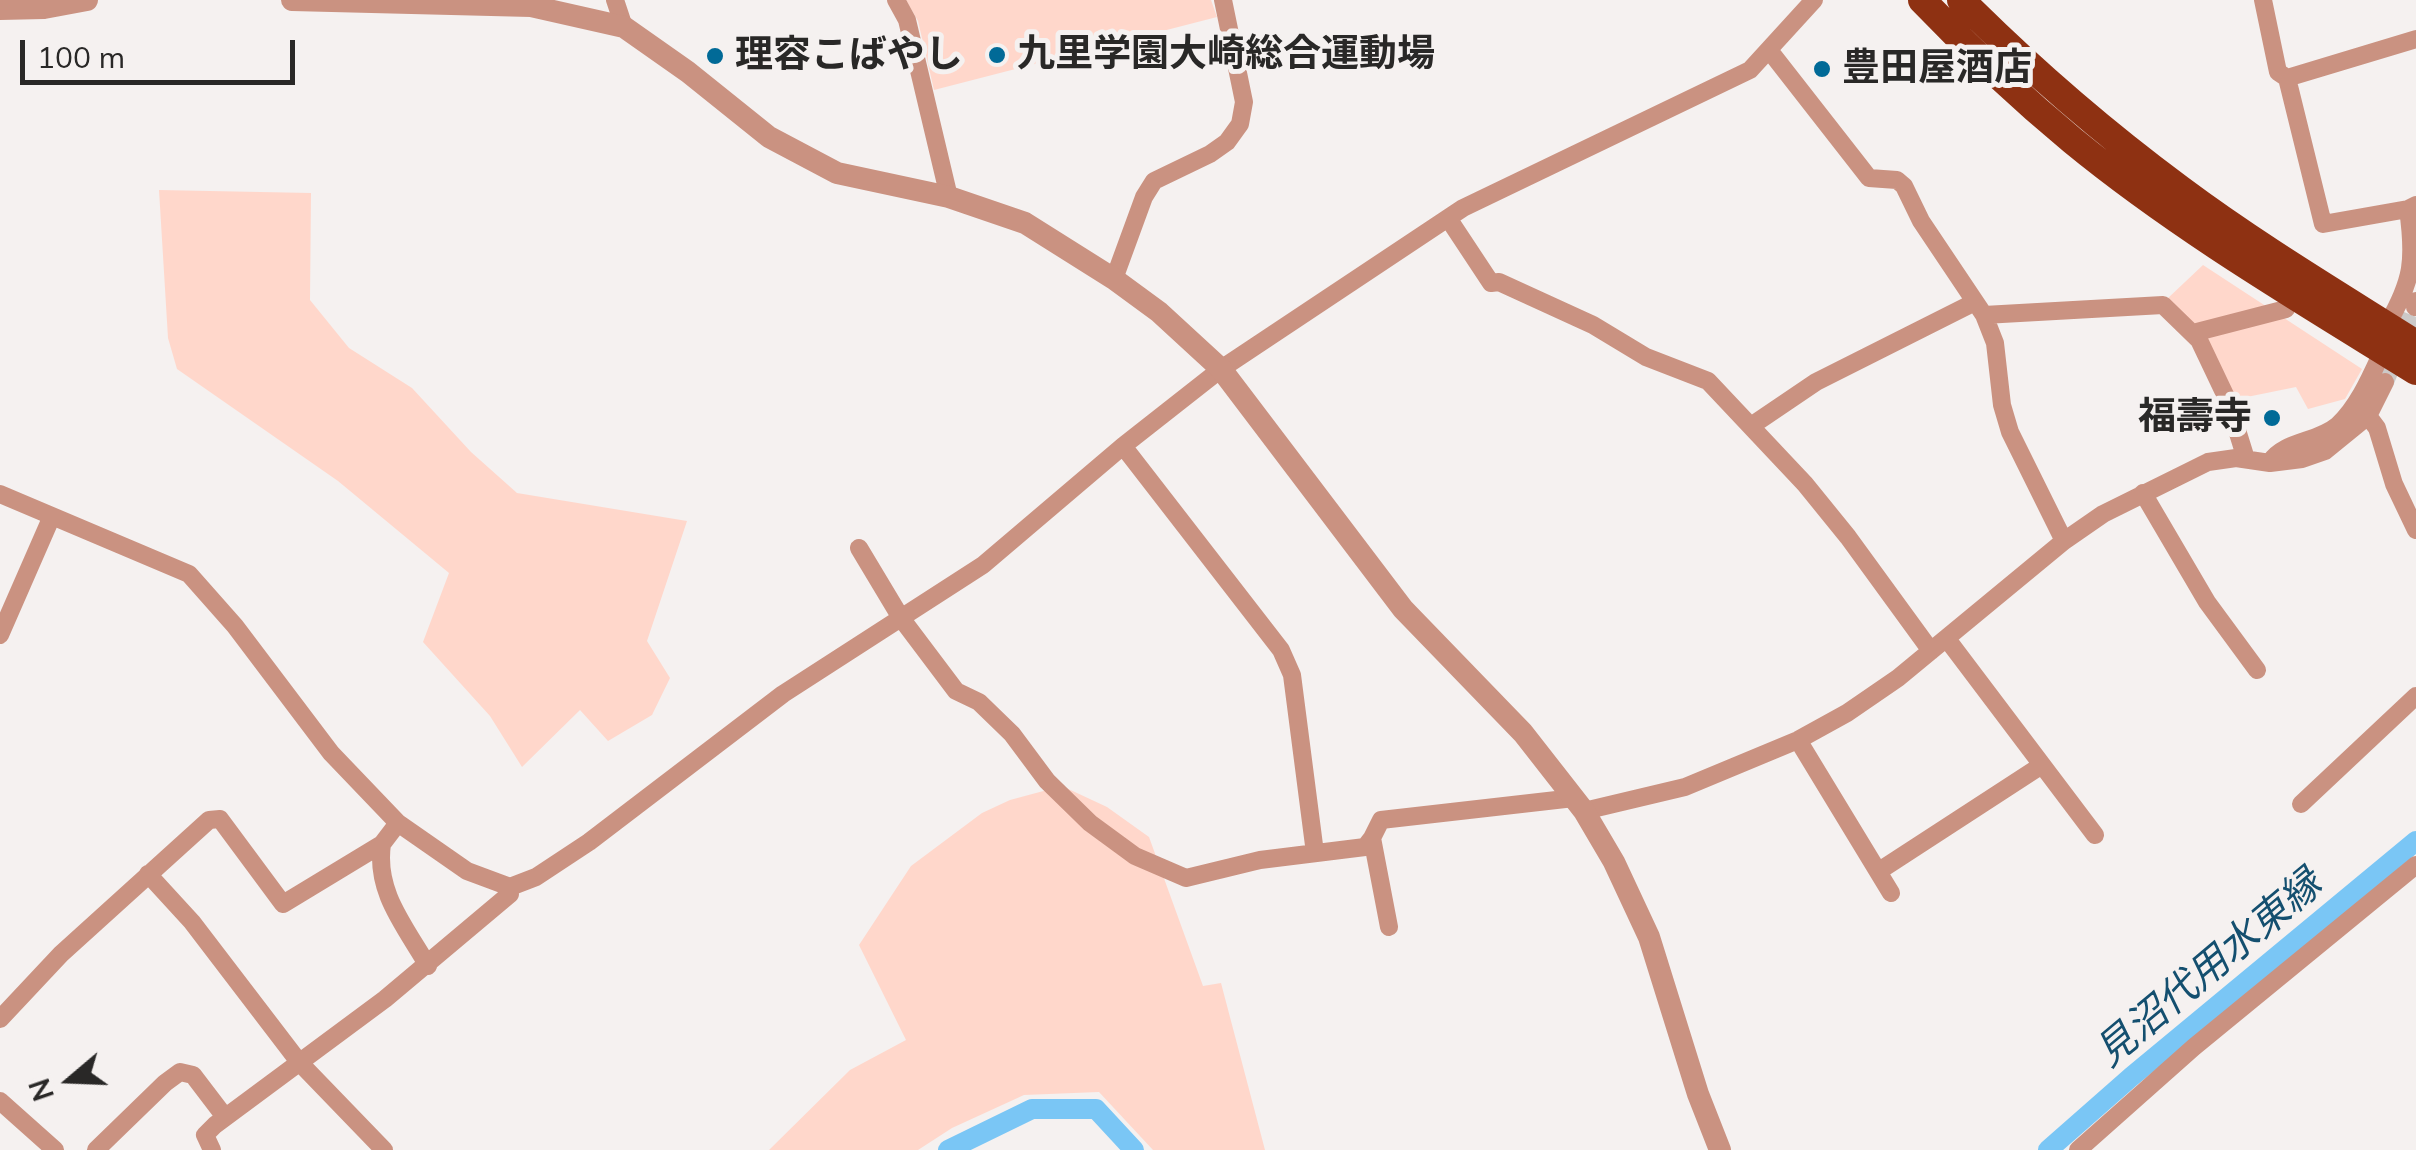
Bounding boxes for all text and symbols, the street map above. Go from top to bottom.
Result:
scale bar [25,20,300,82]
place label: 九里学園大崎総合運動場 [1017,32,1435,78]
place label: 理容こばやし [735,33,963,79]
text: 100 m [37,38,125,76]
marker: 九里学園大崎総合運動場 [986,44,1008,66]
marker: 理容こばやし [704,45,726,67]
place label: 豊田屋酒店 [1842,46,2032,92]
marker: 豊田屋酒店 [1811,58,1833,80]
place label: 福壽寺 [2138,395,2252,441]
marker: 福壽寺 [2261,407,2283,429]
water label: 見沼代用水東縁 [2086,861,2332,1077]
north arrow [20,1030,120,1130]
text: N [21,1074,61,1106]

